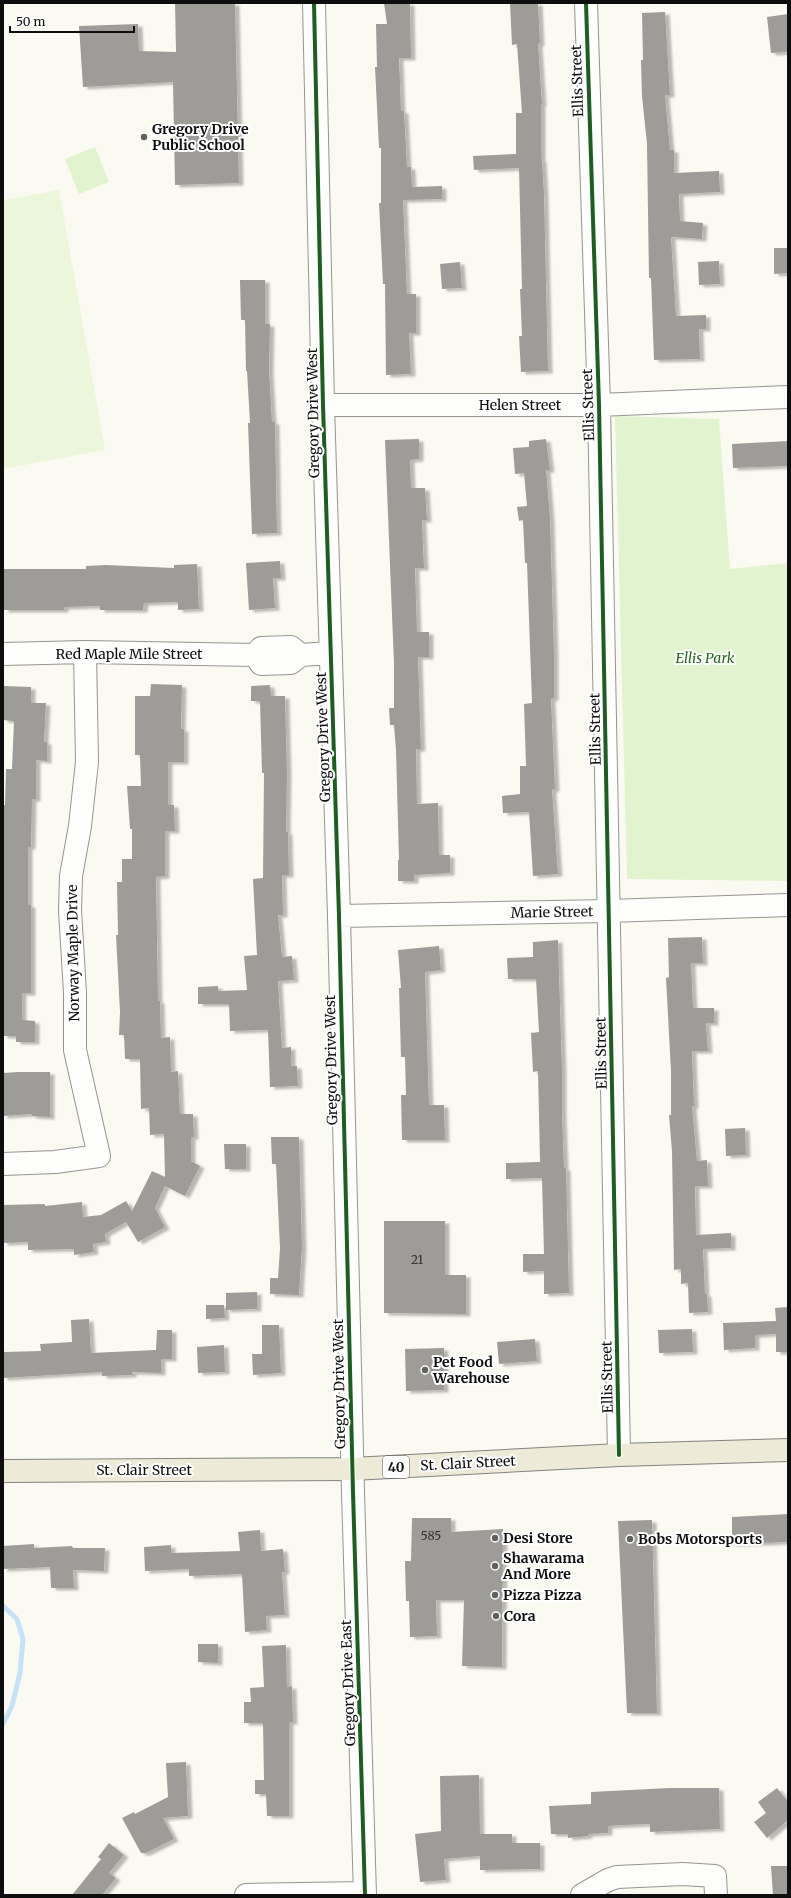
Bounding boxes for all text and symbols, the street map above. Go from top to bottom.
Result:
scale bar [10,8,134,34]
text: 50 m [16,14,45,29]
street label: Ellis Street [567,44,587,118]
place label: Gregory Drive Public School [152,120,249,154]
marker: Gregory Drive Public School [139,132,149,142]
street label: Gregory Drive West [303,347,323,478]
street label: Ellis Street [578,368,598,442]
street label: Helen Street [479,396,562,414]
street label: Red Maple Mile Street [56,645,203,663]
park label: Ellis Park [676,649,735,667]
street label: Gregory Drive West [312,671,334,802]
street label: Ellis Street [585,692,605,765]
street label: Norway Maple Drive [63,884,83,1022]
street label: Marie Street [510,902,594,922]
street label: Gregory Drive West [321,994,341,1125]
street label: Ellis Street [591,1016,611,1089]
house number: 21 [411,1252,424,1267]
street label: Gregory Drive West [329,1318,349,1449]
street label: Ellis Street [597,1340,617,1413]
place label: Pet Food Warehouse [432,1353,510,1387]
marker: Pet Food Warehouse [420,1365,430,1375]
street label: St. Clair Street [420,1451,517,1474]
road number: 40 [383,1456,409,1478]
street label: St. Clair Street [96,1461,192,1479]
house number: 585 [421,1528,441,1543]
place label: Desi Store [503,1529,573,1547]
place label: Bobs Motorsports [638,1530,762,1548]
marker: Desi Store [490,1533,500,1543]
marker: Bobs Motorsports [625,1534,635,1544]
place label: Shawarama And More [502,1549,584,1583]
marker: Shawarama And More [490,1561,500,1571]
place label: Pizza Pizza [503,1586,582,1604]
marker: Pizza Pizza [490,1590,500,1600]
place label: Cora [504,1607,536,1625]
marker: Cora [491,1611,501,1621]
street label: Gregory Drive East [337,1619,359,1747]

